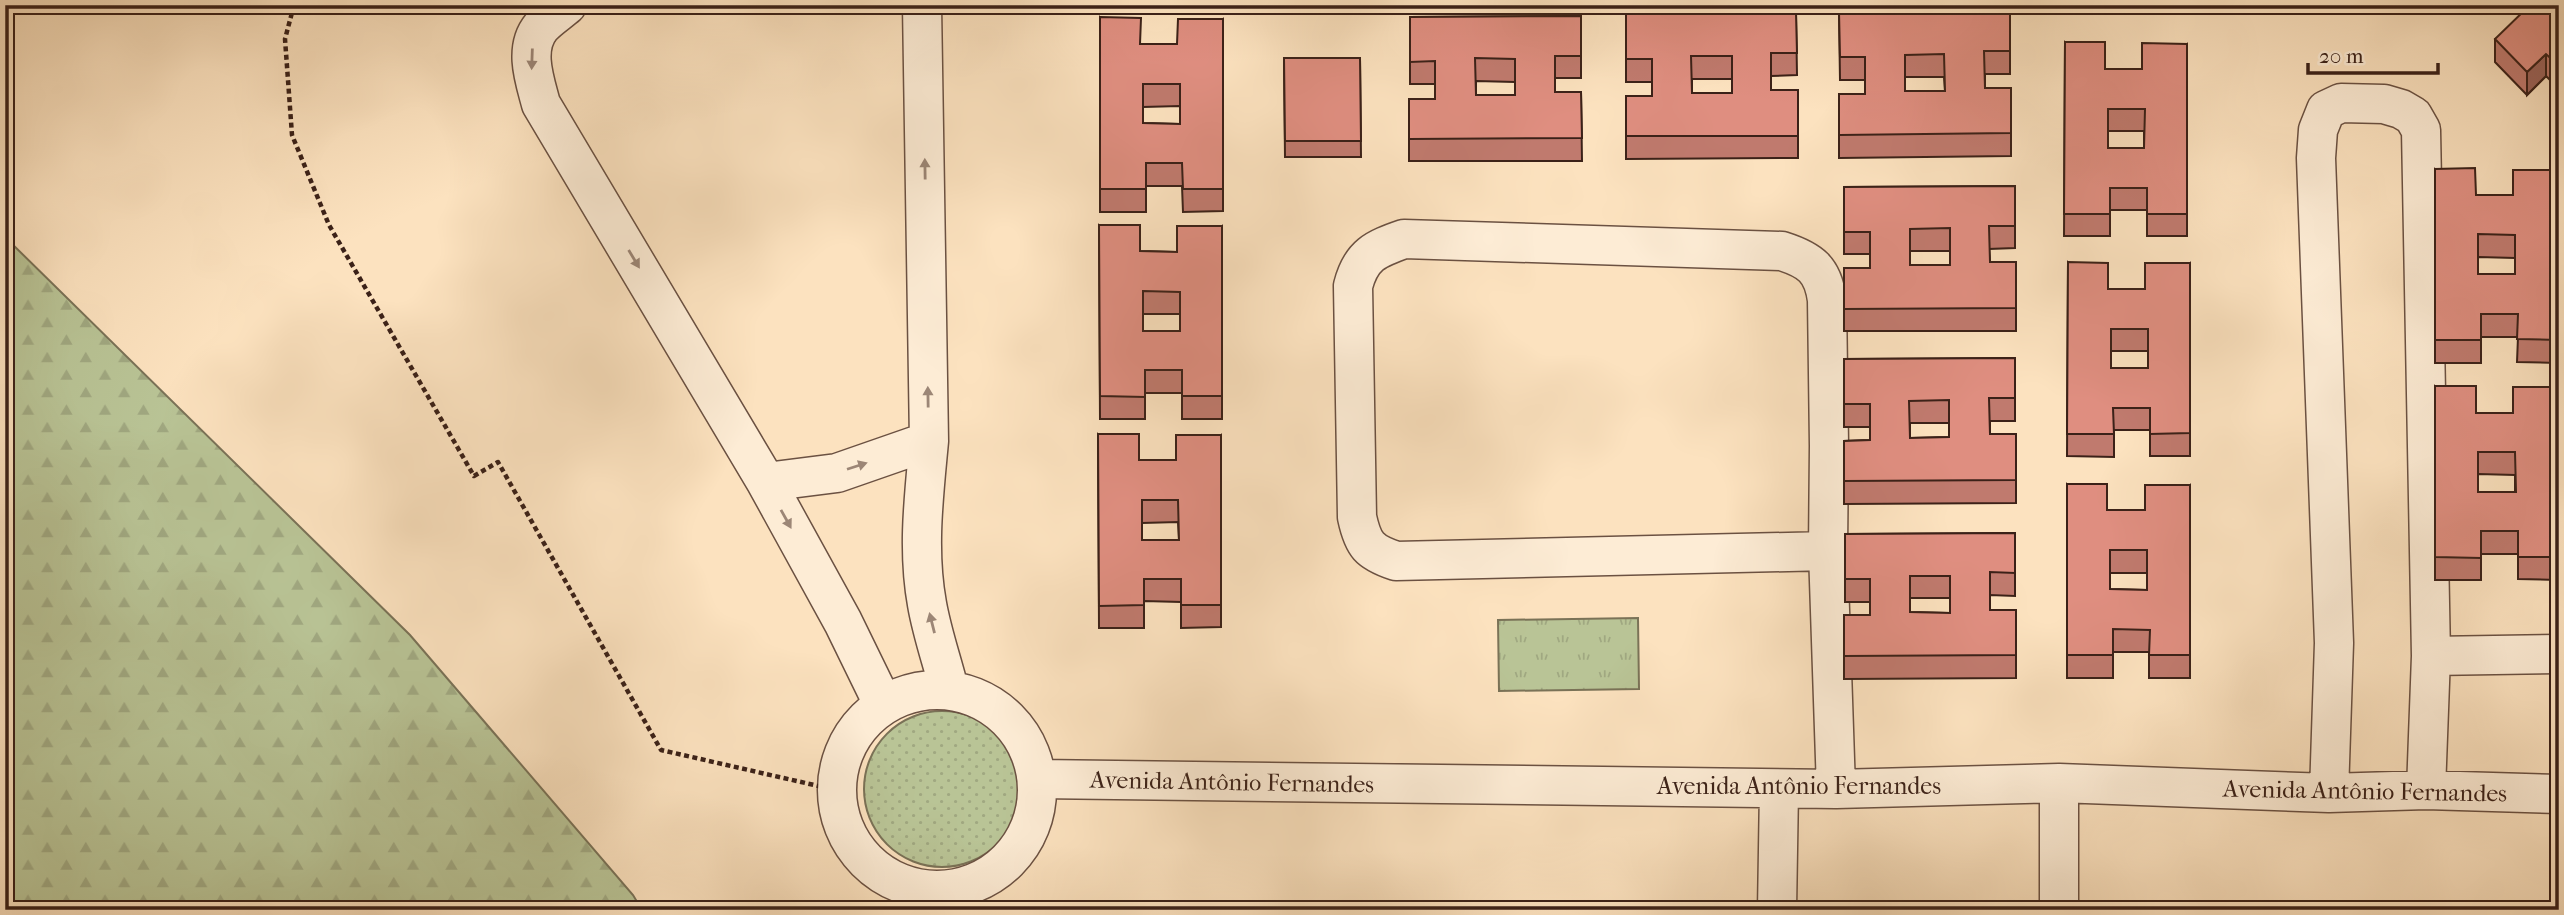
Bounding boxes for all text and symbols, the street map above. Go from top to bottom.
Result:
scale bar [2308,32,2438,76]
text: 20 m [2319,44,2364,68]
one-way arrow [527,48,538,70]
one-way arrow [919,158,930,180]
one-way arrow [628,250,641,269]
one-way arrow [923,386,934,408]
one-way arrow [847,460,868,471]
one-way arrow [781,509,792,529]
one-way arrow [926,612,937,634]
street label: Avenida Antônio Fernandes [1089,766,1374,798]
street label: Avenida Antônio Fernandes [1656,772,1941,800]
street label: Avenida Antônio Fernandes [2222,775,2507,807]

